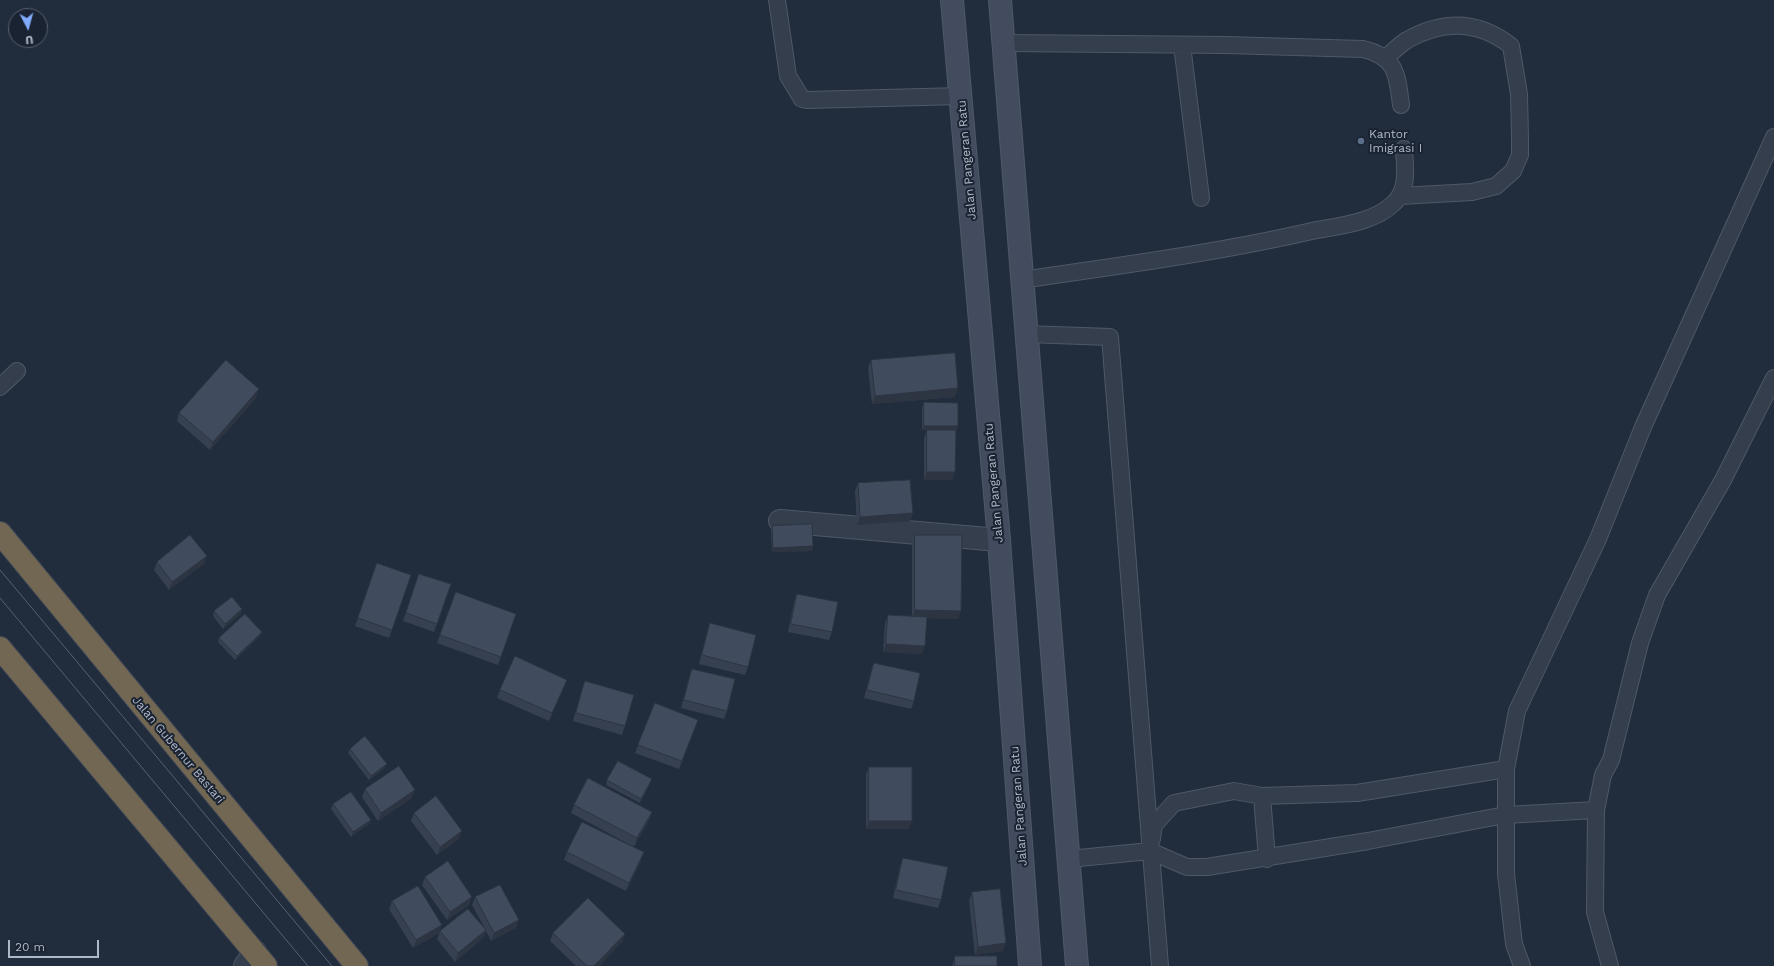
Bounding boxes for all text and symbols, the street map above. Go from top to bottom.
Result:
north arrow [8,8,48,48]
text: U [25,33,34,46]
street label: Jalan Pangeran Ratu [955,99,979,221]
place label: Kantor Imigrasi I [1369,127,1422,155]
marker: Kantor Imigrasi I [1356,136,1366,146]
street label: Jalan Pangeran Ratu [982,422,1006,544]
street label: Jalan Gubernur Bastari [129,693,227,807]
street label: Jalan Pangeran Ratu [1008,746,1030,866]
scale bar [10,932,101,958]
text: 20 m [15,940,45,954]

